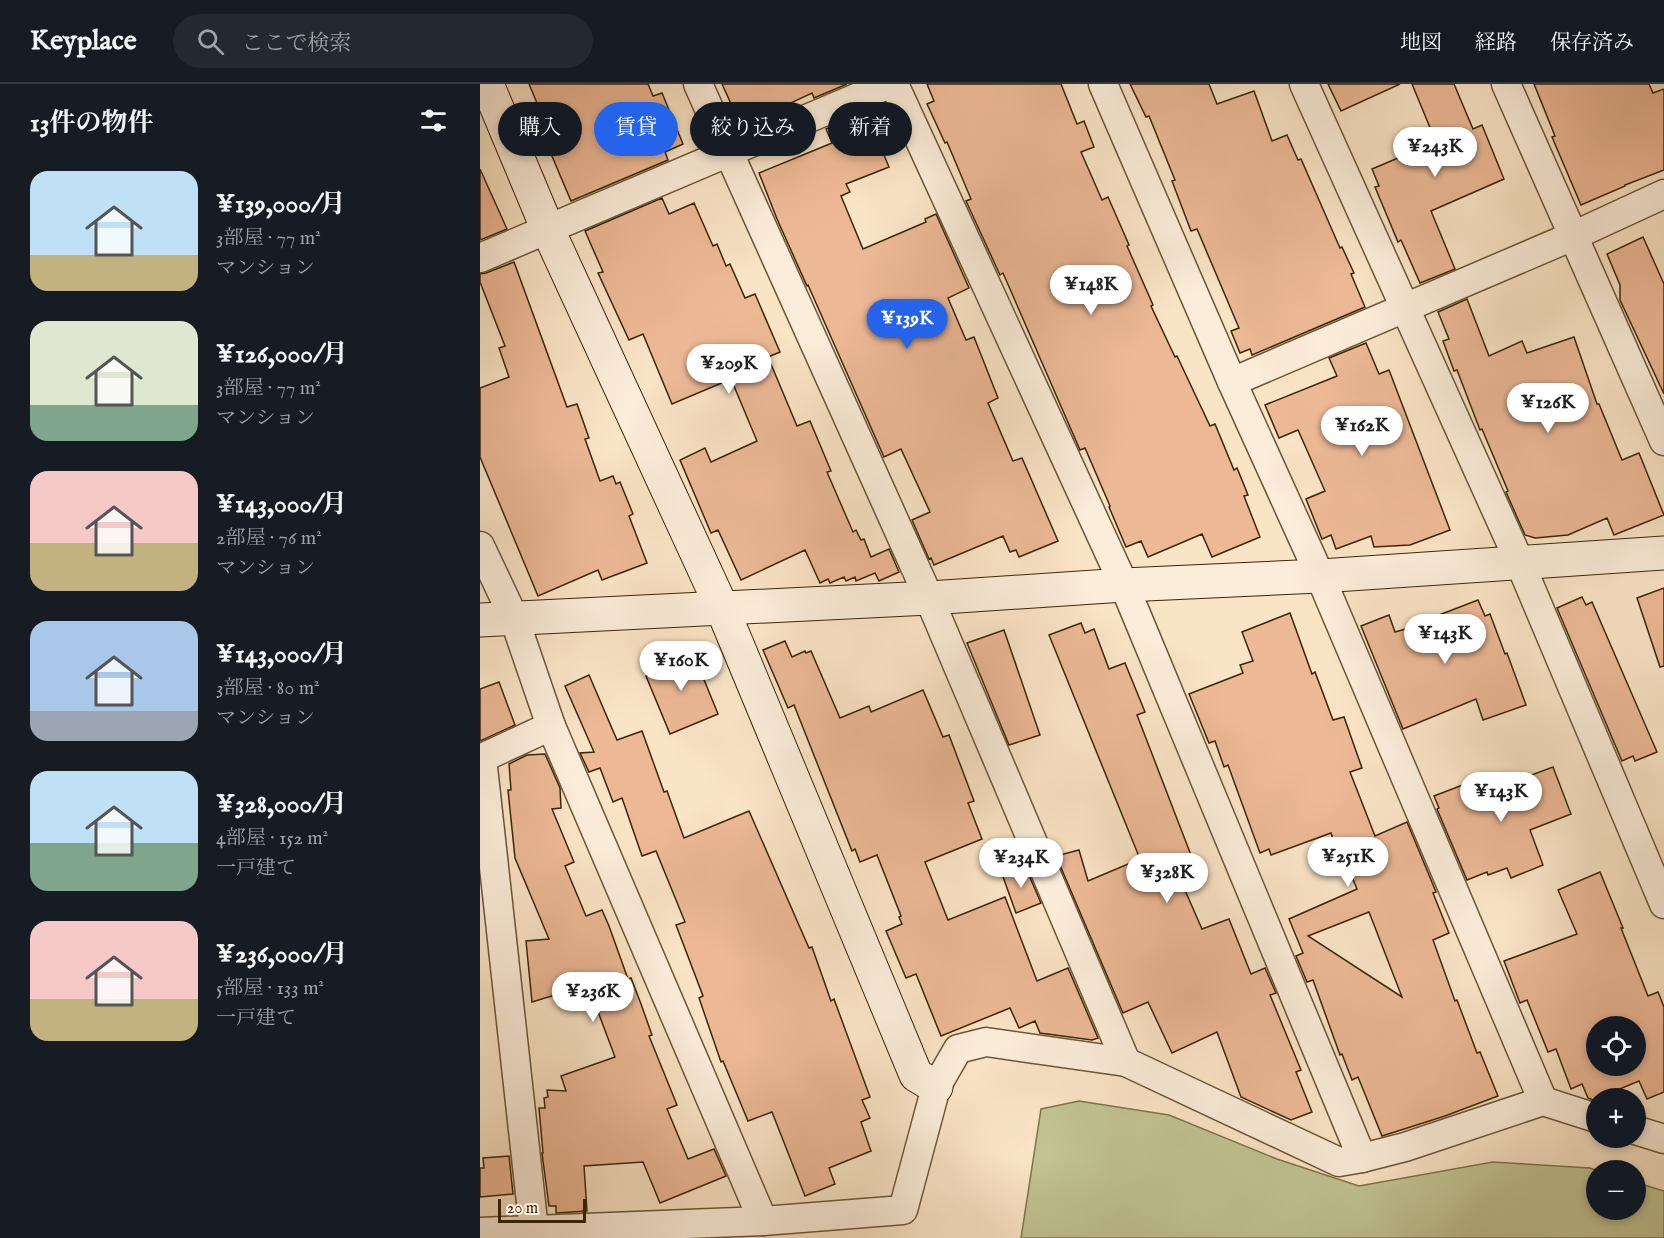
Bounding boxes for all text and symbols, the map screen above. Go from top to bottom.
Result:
search box [173,14,593,68]
text: Keyplace [30,24,137,59]
icon: search [194,25,227,58]
text: ここで検索 [242,30,352,58]
text: 地図 [1400,30,1442,57]
text: 経路 [1475,30,1517,57]
text: 保存済み [1550,30,1634,57]
chip: 購入 [498,102,582,156]
chip: 賃貸 [594,102,678,156]
chip: 絞り込み [690,102,816,156]
chip: 新着 [828,102,912,156]
icon: filters [417,104,450,137]
text: 13件の物件 [30,107,153,140]
pin: ¥243K [1393,127,1477,178]
text: ¥243K [1407,134,1463,159]
text: ¥139,000/月 [216,188,346,221]
icon: home [78,195,150,267]
text: 3部屋 · 77 m² [216,226,321,251]
text: マンション [216,256,315,281]
pin: ¥148K [1049,265,1133,316]
text: ¥148K [1064,272,1118,297]
pin: ¥139K [865,299,949,350]
text: ¥139K [881,306,933,331]
text: ¥126,000/月 [216,338,348,371]
pin: ¥209K [687,344,771,395]
icon: home [78,345,150,417]
text: ¥209K [701,351,757,376]
text: 3部屋 · 77 m² [216,376,321,401]
pin: ¥126K [1506,383,1590,434]
text: ¥126K [1521,390,1575,415]
text: マンション [216,406,315,431]
pin: ¥162K [1320,406,1404,457]
text: ¥162K [1335,413,1389,438]
text: ¥143,000/月 [216,488,347,521]
icon: home [78,495,150,567]
text: 2部屋 · 76 m² [216,526,322,551]
text: マンション [216,556,315,581]
pin: ¥143K [1403,614,1487,665]
text: ¥143K [1418,621,1472,646]
text: ¥143,000/月 [216,638,347,671]
pin: ¥160K [639,641,723,692]
icon: home [78,645,150,717]
text: ¥160K [654,648,708,673]
text: 3部屋 · 80 m² [216,676,320,701]
text: マンション [216,706,315,731]
pin: ¥143K [1459,772,1543,823]
text: ¥143K [1474,779,1528,804]
text: ¥328,000/月 [216,788,347,821]
icon: home [78,795,150,867]
text: 4部屋 · 152 m² [216,826,328,851]
pin: ¥251K [1306,837,1390,888]
pin: ¥234K [979,838,1063,889]
text: ¥251K [1321,844,1375,869]
text: ¥234K [993,845,1049,870]
pin: ¥328K [1125,853,1209,904]
text: 一戸建て [216,856,296,881]
text: ¥328K [1140,860,1194,885]
text: ¥236,000/月 [216,938,348,971]
icon: home [78,945,150,1017]
pin: ¥236K [551,972,635,1023]
text: 5部屋 · 133 m² [216,976,324,1001]
text: ¥236K [566,979,620,1004]
text: 一戸建て [216,1006,296,1031]
map controls [1586,1016,1646,1220]
button: locate [1586,1016,1646,1076]
button: + [1586,1088,1646,1148]
button: − [1586,1160,1646,1220]
scale bar [498,1196,586,1224]
text: 20 m [507,1199,538,1219]

